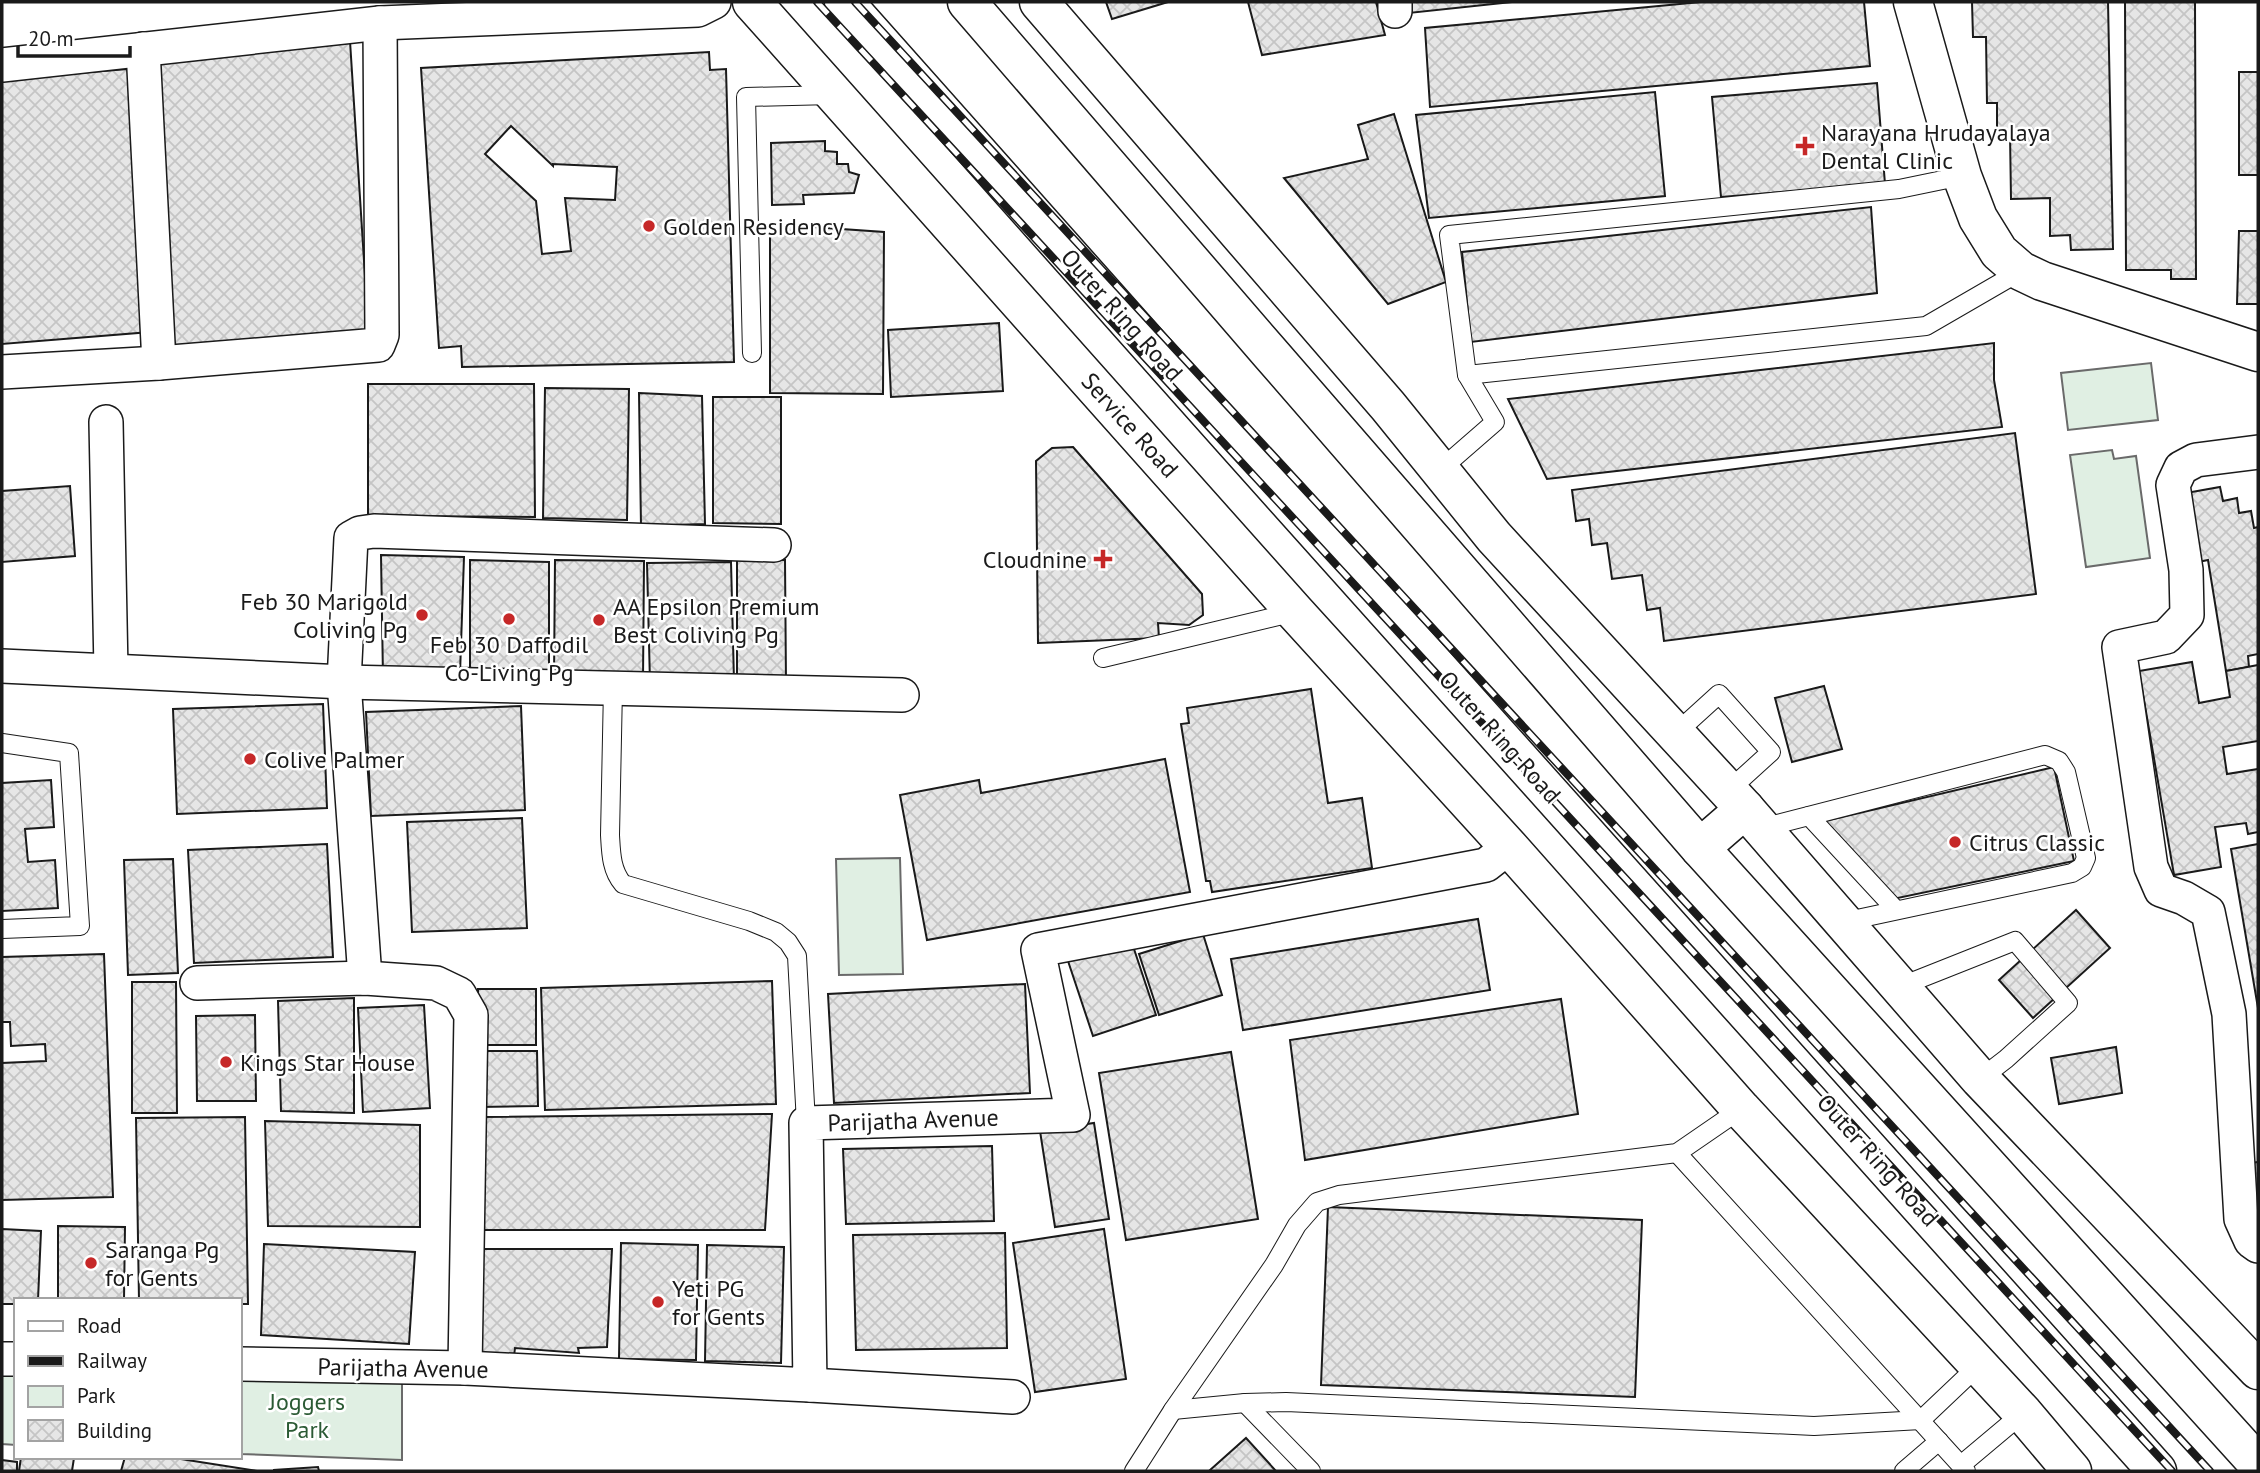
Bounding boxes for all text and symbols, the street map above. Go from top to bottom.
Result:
scale bar [18,14,130,58]
text: 20 m [28,25,74,52]
place label: Narayana Hrudayalaya Dental Clinic [1821,117,2051,176]
marker: Narayana Hrudayalaya Dental Clinic [1795,136,1815,156]
place label: Golden Residency [663,211,844,242]
marker: Golden Residency [641,218,657,234]
street label: Outer Ring Road [1054,242,1190,388]
street label: Service Road [1075,366,1185,484]
place label: Cloudnine [983,544,1087,575]
marker: Cloudnine [1093,549,1113,569]
place label: Feb 30 Marigold Coliving Pg [240,586,408,645]
place label: AA Epsilon Premium Best Coliving Pg [613,591,820,650]
marker: Feb 30 Marigold Coliving Pg [414,607,430,623]
marker: Feb 30 Daffodil Co-Living Pg [501,611,517,627]
marker: AA Epsilon Premium Best Coliving Pg [591,612,607,628]
place label: Feb 30 Daffodil Co-Living Pg [430,629,588,688]
street label: Outer Ring Road [1432,664,1568,810]
place label: Colive Palmer [264,744,404,775]
marker: Colive Palmer [242,751,258,767]
place label: Citrus Classic [1969,827,2105,858]
marker: Citrus Classic [1947,834,1963,850]
place label: Kings Star House [240,1047,415,1078]
marker: Kings Star House [218,1054,234,1070]
street label: Outer Ring Road [1810,1087,1946,1233]
street label: Parijatha Avenue [827,1102,999,1138]
place label: Saranga Pg for Gents [105,1234,219,1293]
marker: Saranga Pg for Gents [83,1255,99,1271]
place label: Yeti PG for Gents [672,1273,765,1332]
marker: Yeti PG for Gents [650,1294,666,1310]
legend [14,1298,242,1459]
text: Road [77,1312,121,1339]
text: Railway [77,1347,147,1374]
street label: Parijatha Avenue [317,1351,489,1385]
text: Park [77,1382,116,1409]
park label: Joggers Park [268,1386,345,1445]
text: Building [77,1417,152,1444]

